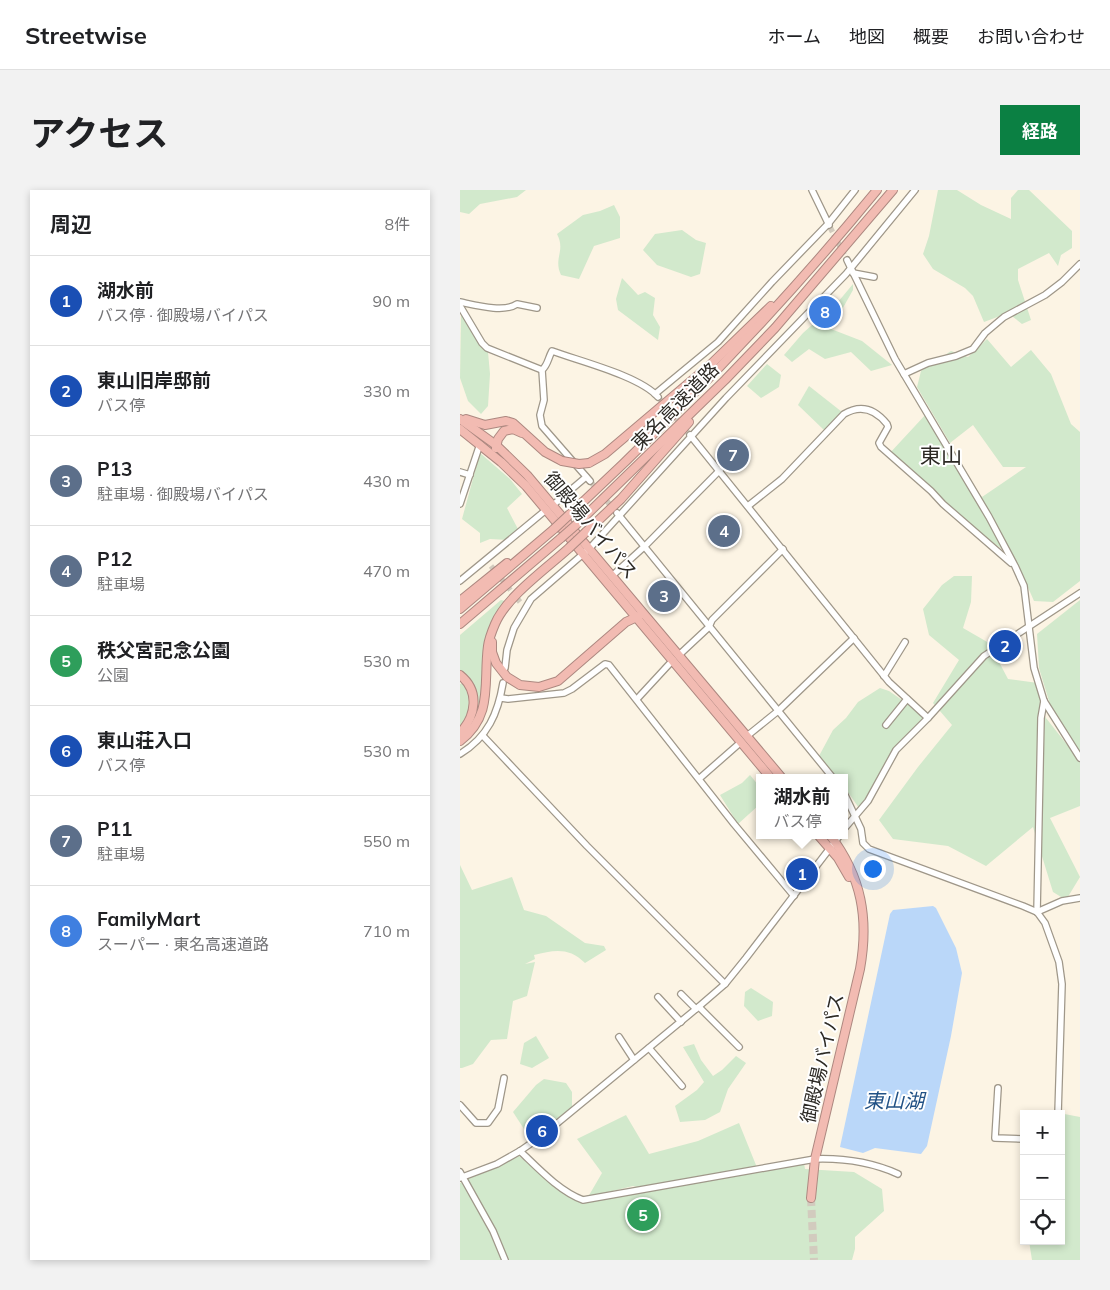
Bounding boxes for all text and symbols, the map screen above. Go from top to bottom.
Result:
text: Streetwise [25,20,147,50]
text: ホーム [768,25,821,48]
text: 地図 [849,25,885,48]
text: 概要 [913,25,949,48]
text: お問い合わせ [977,25,1085,48]
button: 経路 [1000,105,1080,155]
text: アクセス [30,111,168,155]
text: 周辺 [50,211,92,237]
text: 8件 [384,214,410,234]
text: 湖水前 [97,278,154,302]
text: 1 [61,291,71,311]
text: 90 m [373,291,410,311]
pin: 8 [809,293,841,331]
text: バス停 · 御殿場バイパス [97,305,269,325]
street label: 東名高速道路 [626,357,724,455]
text: 東山旧岸邸前 [97,368,211,392]
text: 2 [61,381,71,401]
text: 330 m [363,381,410,401]
text: バス停 [97,395,145,415]
pin: 7 [717,436,749,474]
district label: 東山 [920,442,962,468]
text: P13 [97,457,132,481]
street label: 御殿場バイパス [539,466,643,584]
text: 3 [61,471,71,491]
text: 430 m [363,471,410,491]
text: 駐車場 · 御殿場バイパス [97,484,269,504]
pin: 4 [708,512,740,550]
text: P12 [97,547,132,571]
text: 4 [61,561,71,581]
text: 470 m [363,561,410,581]
text: 駐車場 [97,574,145,594]
pin: 3 [648,577,680,615]
pin: 2 [989,627,1021,665]
text: 秩父宮記念公園 [97,638,230,662]
text: 5 [61,651,71,671]
text: 530 m [363,651,410,671]
text: 公園 [97,665,129,685]
text: 東山荘入口 [97,728,192,752]
text: 6 [61,741,71,761]
text: 530 m [363,741,410,761]
text: バス停 [97,755,145,775]
popup [756,774,848,839]
text: 湖水前 [773,784,831,808]
text: バス停 [773,811,822,831]
text: P11 [97,817,132,841]
text: 7 [61,831,71,851]
text: 550 m [363,831,410,851]
text: 駐車場 [97,844,145,864]
pin: 1 [786,855,818,893]
your location [860,856,886,882]
text: FamilyMart [97,907,200,931]
text: 8 [61,921,71,941]
text: 710 m [363,921,410,941]
text: スーパー · 東名高速道路 [97,934,269,954]
street label: 御殿場バイパス [795,991,849,1125]
water label: 東山湖 [864,1088,927,1113]
map controls [1020,1110,1065,1245]
button: + [1020,1110,1065,1155]
pin: 6 [526,1112,558,1150]
button: − [1020,1155,1065,1200]
pin: 5 [627,1196,659,1234]
button: locate [1020,1200,1065,1245]

